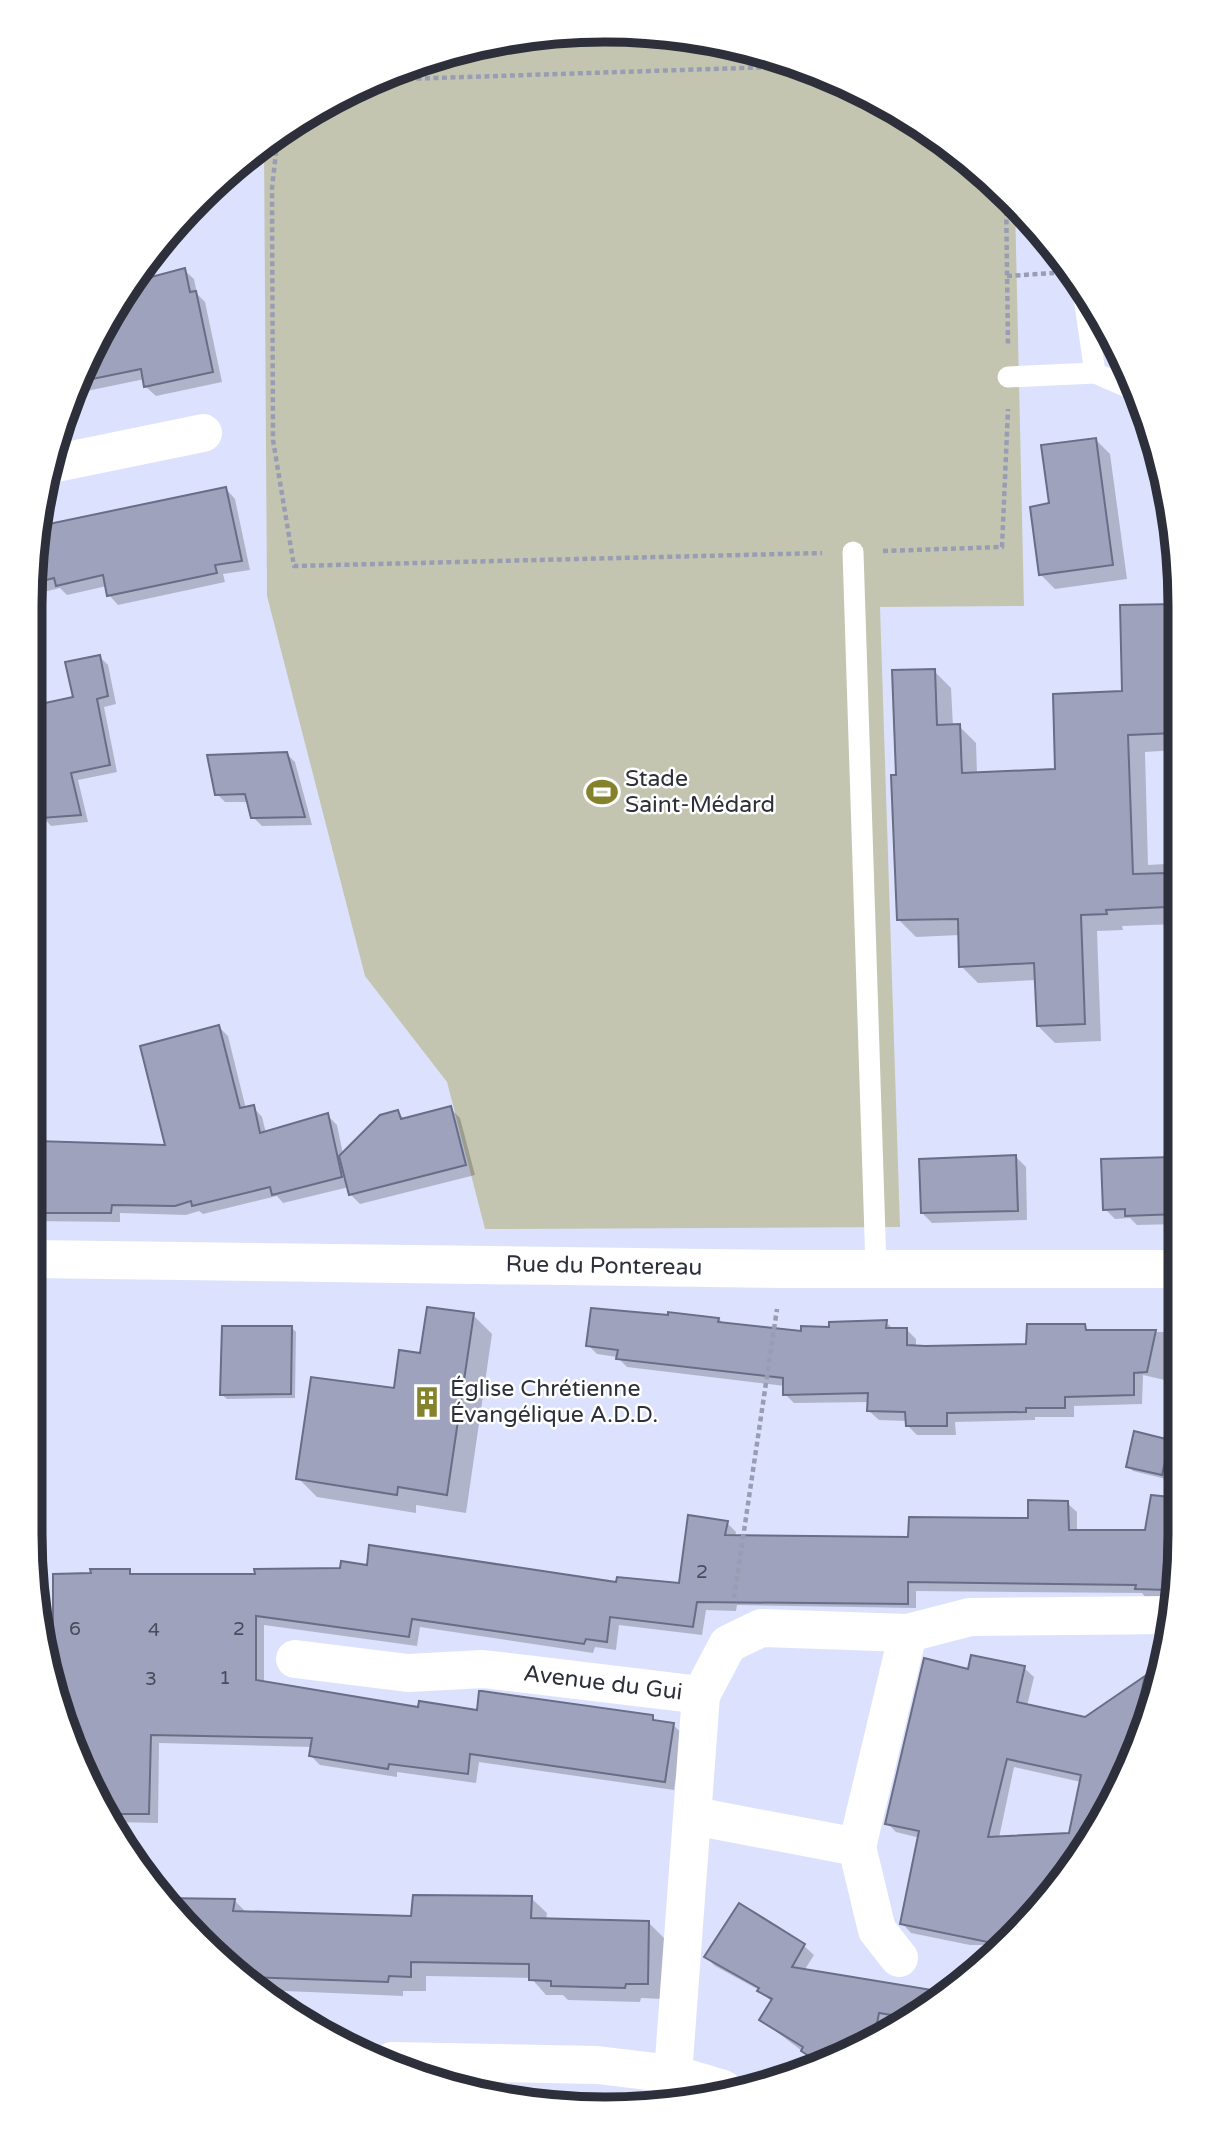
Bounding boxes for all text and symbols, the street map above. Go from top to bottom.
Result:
place label: Stade Saint-Médard [625,765,775,819]
sports icon: Stade Saint-Médard [585,775,619,809]
street label: Rue du Pontereau [505,1250,703,1282]
place label: Église Chrétienne Évangélique A.D.D. [450,1375,658,1429]
building icon: Église Chrétienne Évangélique A.D.D. [410,1385,444,1419]
house number: 2 [696,1561,708,1583]
house number: 6 [69,1618,81,1640]
house number: 2 [233,1618,245,1640]
house number: 4 [148,1619,160,1641]
street label: Avenue du Gui [522,1659,684,1707]
house number: 1 [219,1667,231,1689]
house number: 3 [145,1668,157,1690]

